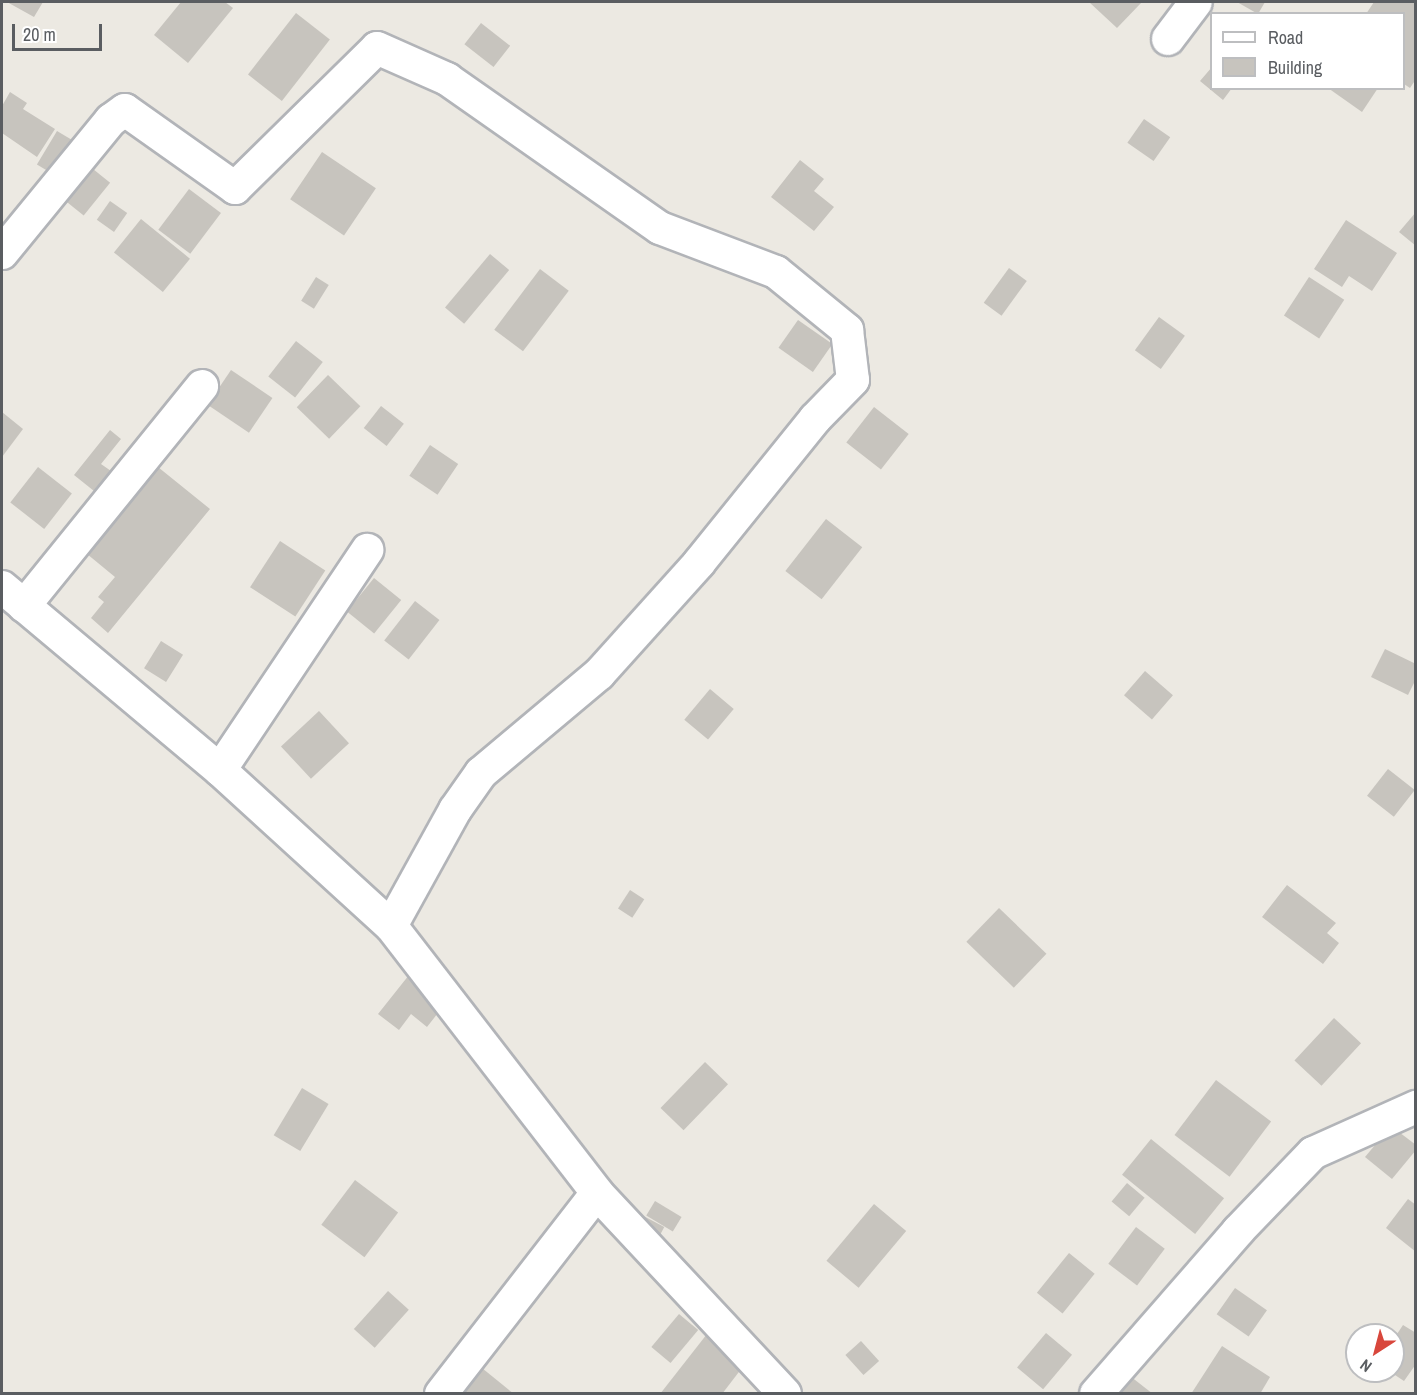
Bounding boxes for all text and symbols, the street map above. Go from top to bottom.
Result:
scale bar [15,12,105,50]
legend [1210,12,1405,90]
text: 20 m [23,22,56,47]
text: Road [1268,25,1303,50]
text: Building [1268,55,1322,80]
north arrow [1345,1323,1405,1383]
text: N [1355,1354,1376,1378]

